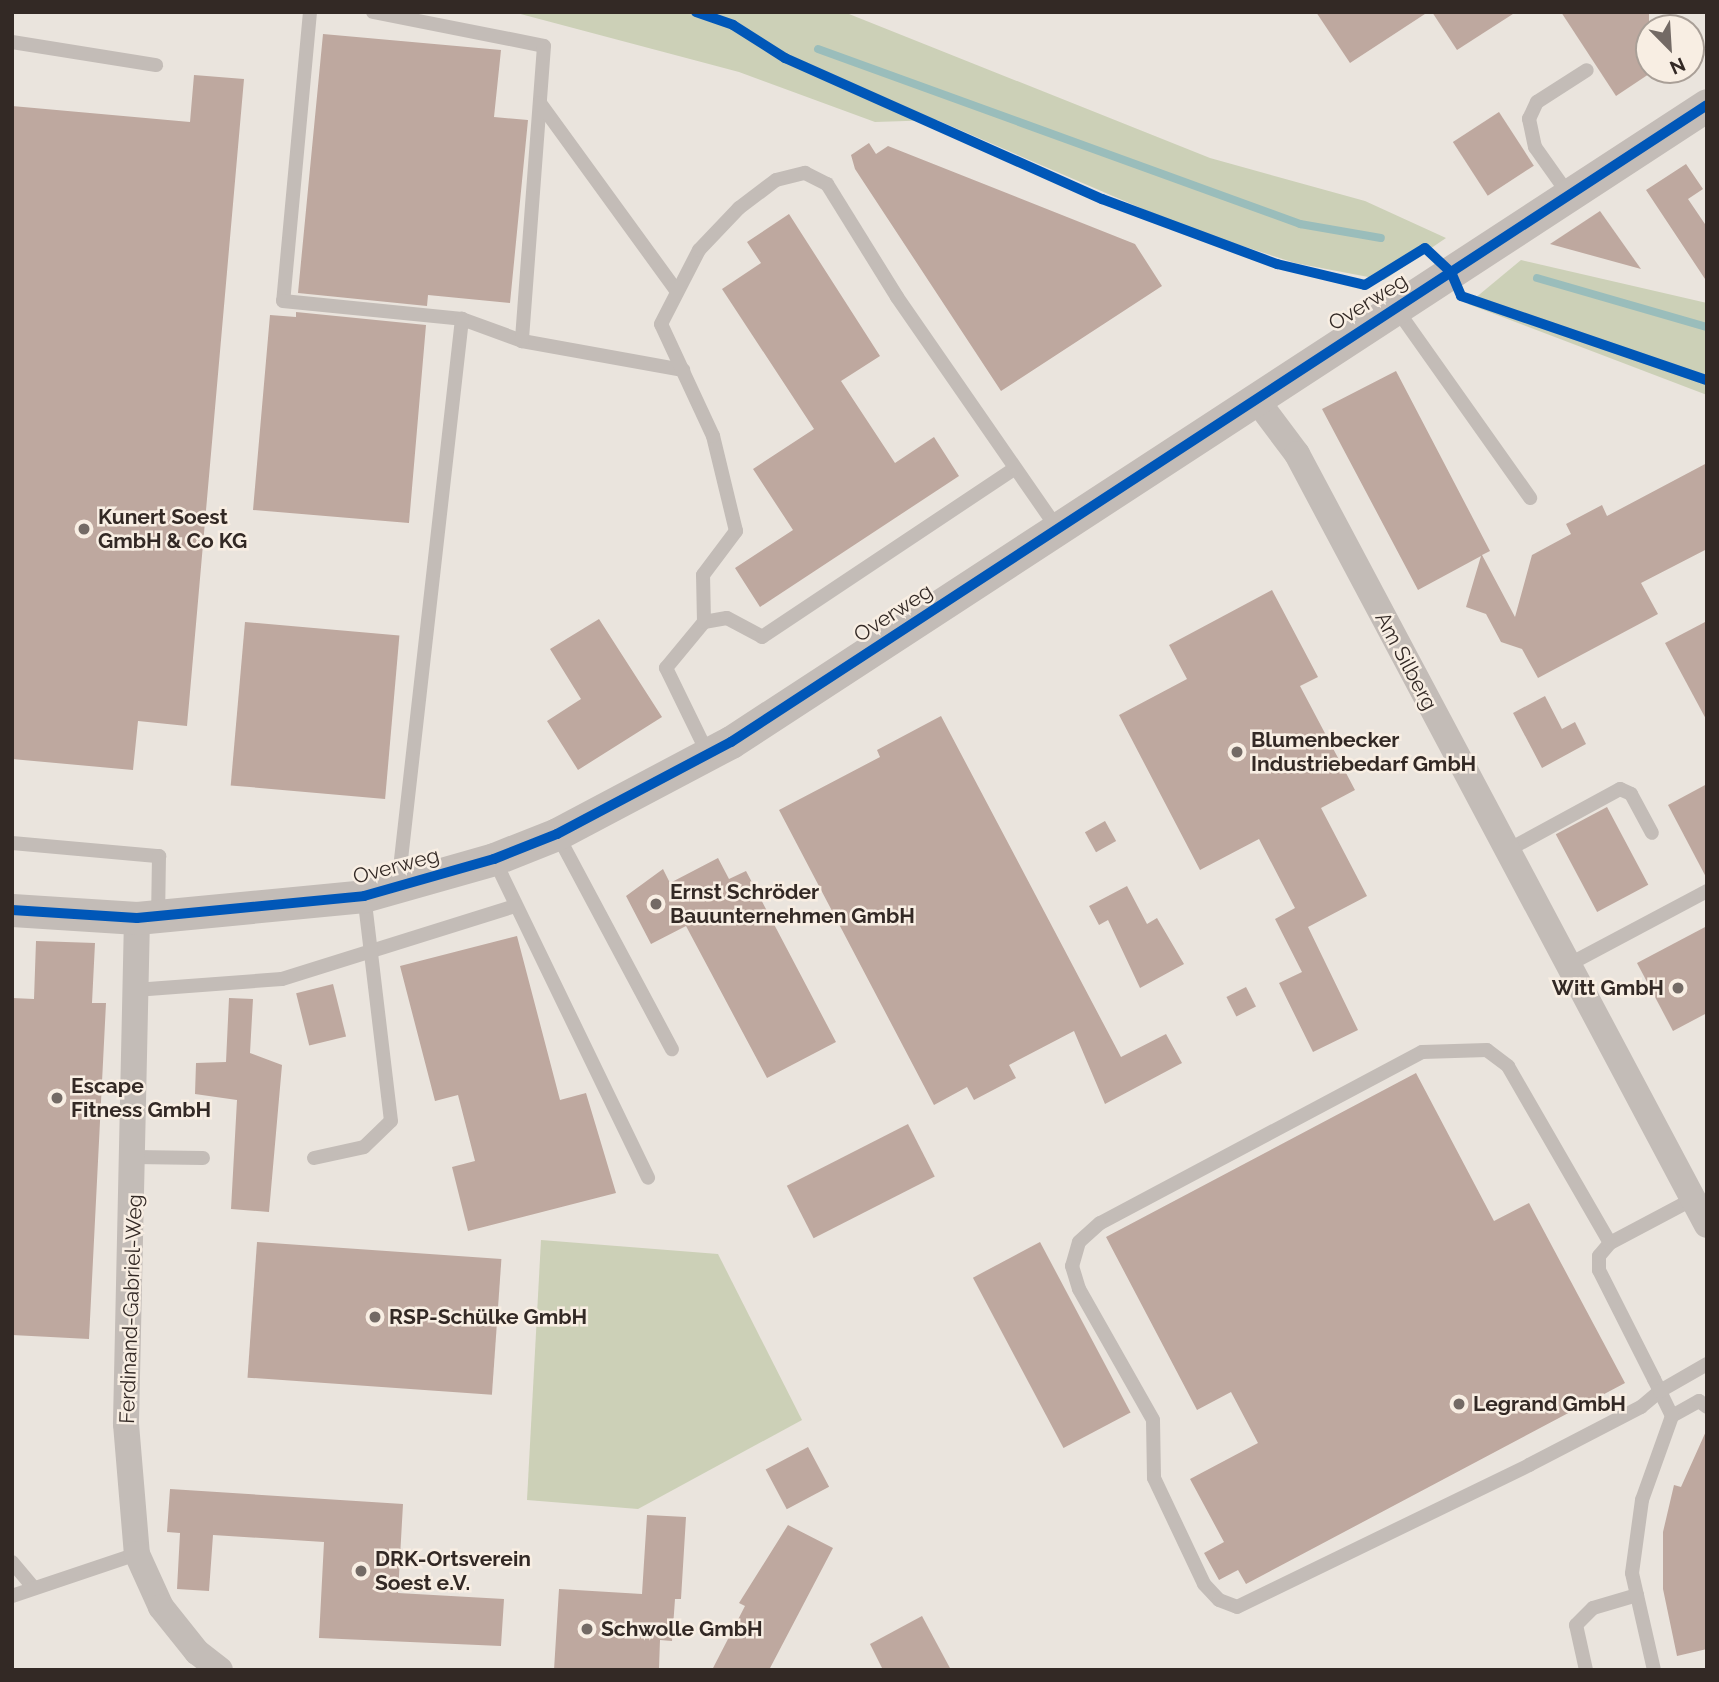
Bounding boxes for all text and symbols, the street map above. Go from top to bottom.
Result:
north arrow [1635,14,1705,84]
text: N [1667,53,1689,79]
street label: Overweg [1324,268,1412,336]
place label: Kunert Soest GmbH & Co KG [98,504,247,554]
marker: Kunert Soest GmbH & Co KG [76,521,92,537]
street label: Overweg [849,578,937,648]
street label: Am Silberg [1370,608,1442,714]
place label: Blumenbecker Industriebedarf GmbH [1251,727,1477,777]
marker: Blumenbecker Industriebedarf GmbH [1229,744,1245,760]
street label: Overweg [350,842,442,890]
place label: Ernst Schröder Bauunternehmen GmbH [670,879,915,929]
marker: Ernst Schröder Bauunternehmen GmbH [648,896,664,912]
place label: Witt GmbH [1552,975,1664,1001]
marker: Witt GmbH [1670,980,1686,996]
place label: Escape Fitness GmbH [71,1073,211,1123]
marker: Escape Fitness GmbH [49,1090,65,1106]
street label: Ferdinand-Gabriel-Weg [114,1194,148,1424]
place label: RSP-Schülke GmbH [389,1304,587,1330]
marker: RSP-Schülke GmbH [367,1309,383,1325]
place label: Legrand GmbH [1473,1391,1626,1417]
marker: Legrand GmbH [1451,1396,1467,1412]
place label: DRK-Ortsverein Soest e.V. [375,1546,531,1596]
marker: DRK-Ortsverein Soest e.V. [353,1563,369,1579]
place label: Schwolle GmbH [601,1616,763,1642]
marker: Schwolle GmbH [579,1621,595,1637]

